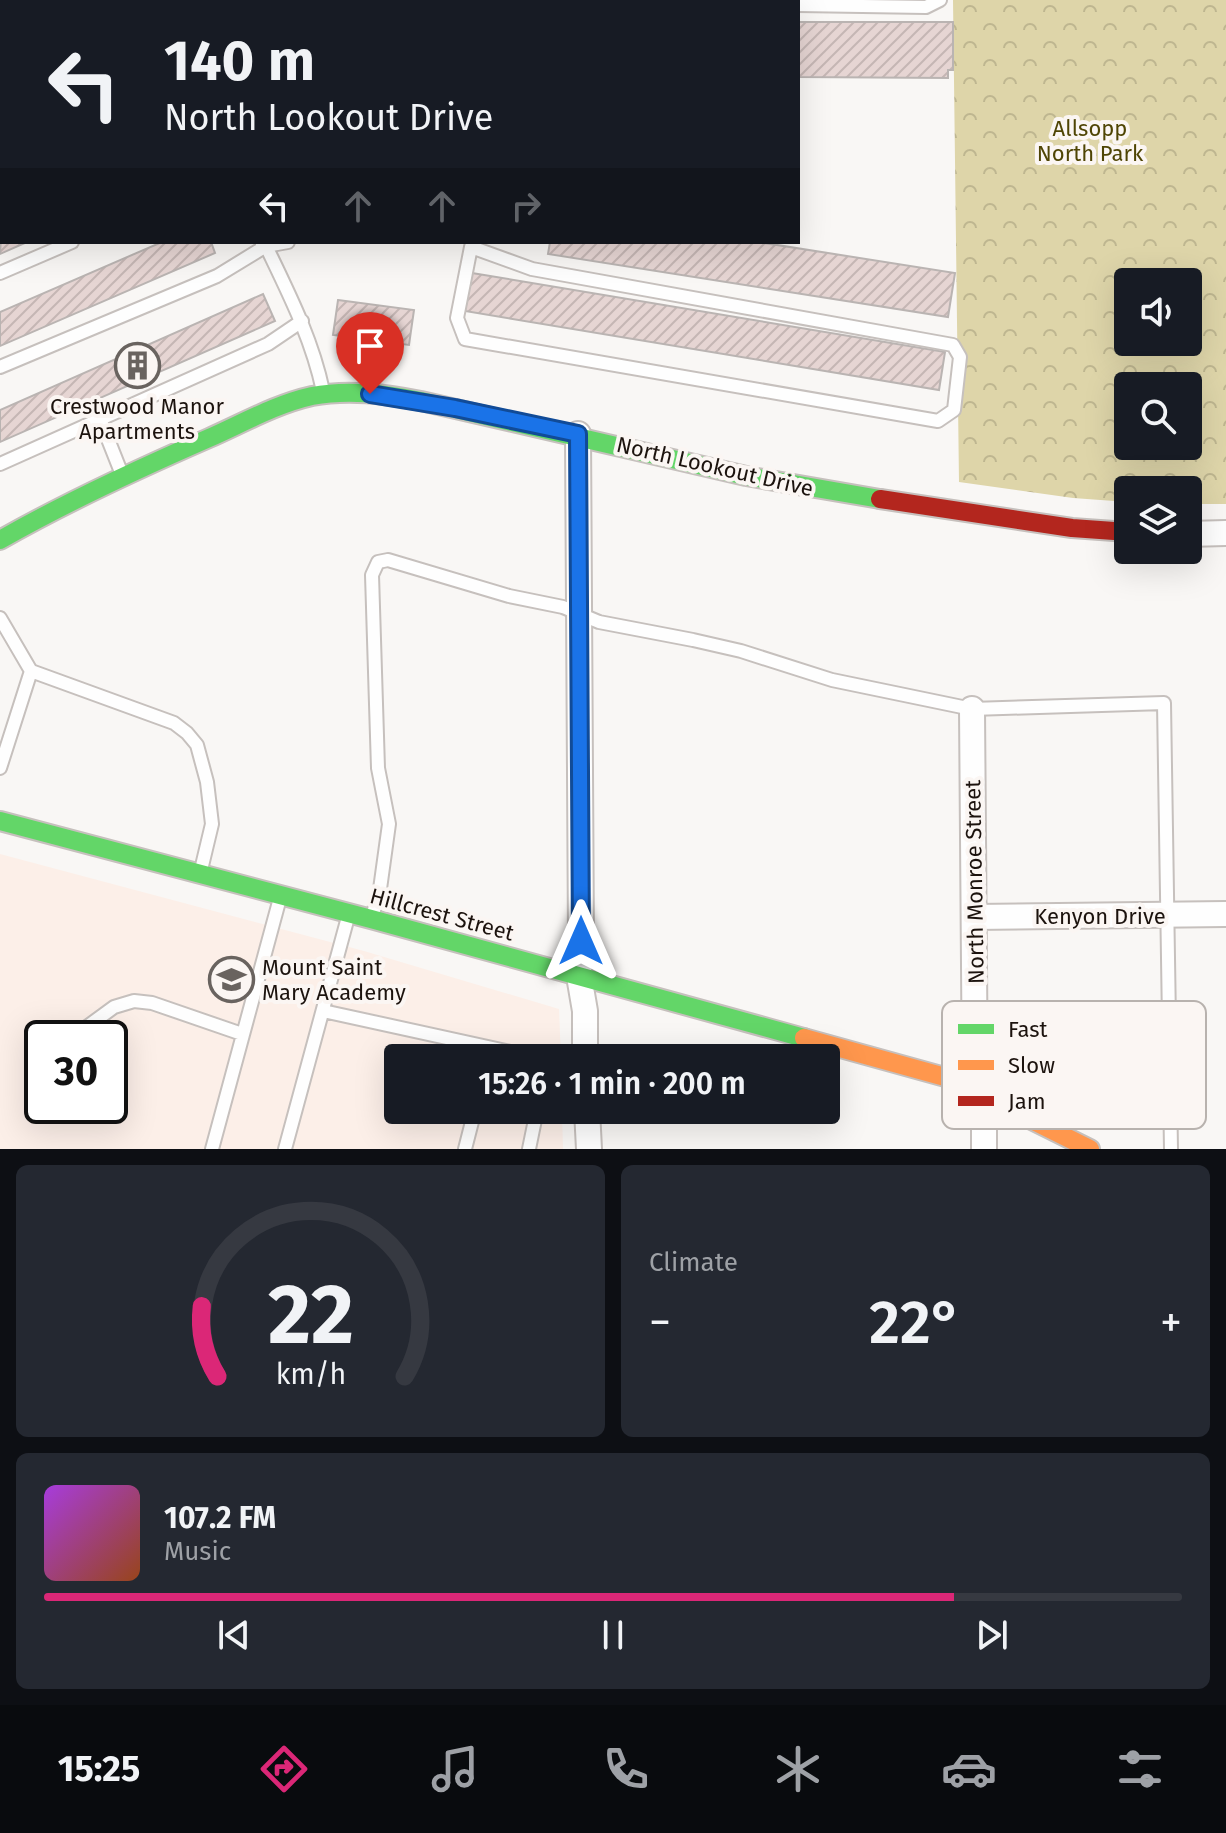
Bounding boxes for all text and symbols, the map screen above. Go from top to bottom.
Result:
text: 140 m [164,28,315,95]
icon: left [32,32,136,136]
text: North Lookout Drive [164,96,493,140]
park label: Allsopp North Park [1037,115,1144,167]
icon: left [252,184,296,228]
icon: ahead [336,184,380,228]
icon: ahead [420,184,464,228]
icon: right [504,184,548,228]
map controls [1114,268,1202,564]
button: sound [1114,268,1202,356]
pin [336,312,404,394]
icon: arrive [348,324,392,368]
building icon: Crestwood Manor Apartments [113,341,161,389]
button: search [1114,372,1202,460]
place label: Crestwood Manor Apartments [50,393,224,445]
street label: North Lookout Drive [614,431,816,502]
button: layers [1114,476,1202,564]
street label: North Monroe Street [959,780,990,984]
street label: Hillcrest Street [367,882,517,947]
position arrow [539,899,623,983]
street label: Kenyon Drive [1034,903,1166,930]
place label: Mount Saint Mary Academy [262,954,406,1006]
school or university icon: Mount Saint Mary Academy [207,956,255,1004]
legend [942,1001,1206,1129]
text: Fast [1008,1016,1048,1043]
speed limit sign: 30 [24,1020,128,1124]
text: Slow [1008,1052,1055,1079]
text: 15:26 · 1 min · 200 m [478,1066,746,1102]
text: Jam [1008,1088,1046,1115]
text: Climate [649,1247,738,1278]
text: 22 [267,1265,354,1365]
text: 22° [869,1287,962,1359]
text: − [649,1296,671,1349]
text: + [1160,1296,1182,1349]
text: km/h [275,1357,346,1392]
text: 107.2 FM [164,1500,276,1536]
text: Music [164,1536,231,1567]
icon: previous [212,1613,256,1657]
icon: pause [591,1613,635,1657]
icon: next [970,1613,1014,1657]
icon: directions [256,1741,312,1797]
icon: music [427,1741,483,1797]
icon: phone [598,1741,654,1797]
icon: climate [770,1741,826,1797]
icon: car [941,1741,997,1797]
icon: filters [1112,1741,1168,1797]
text: 15:25 [58,1747,140,1791]

